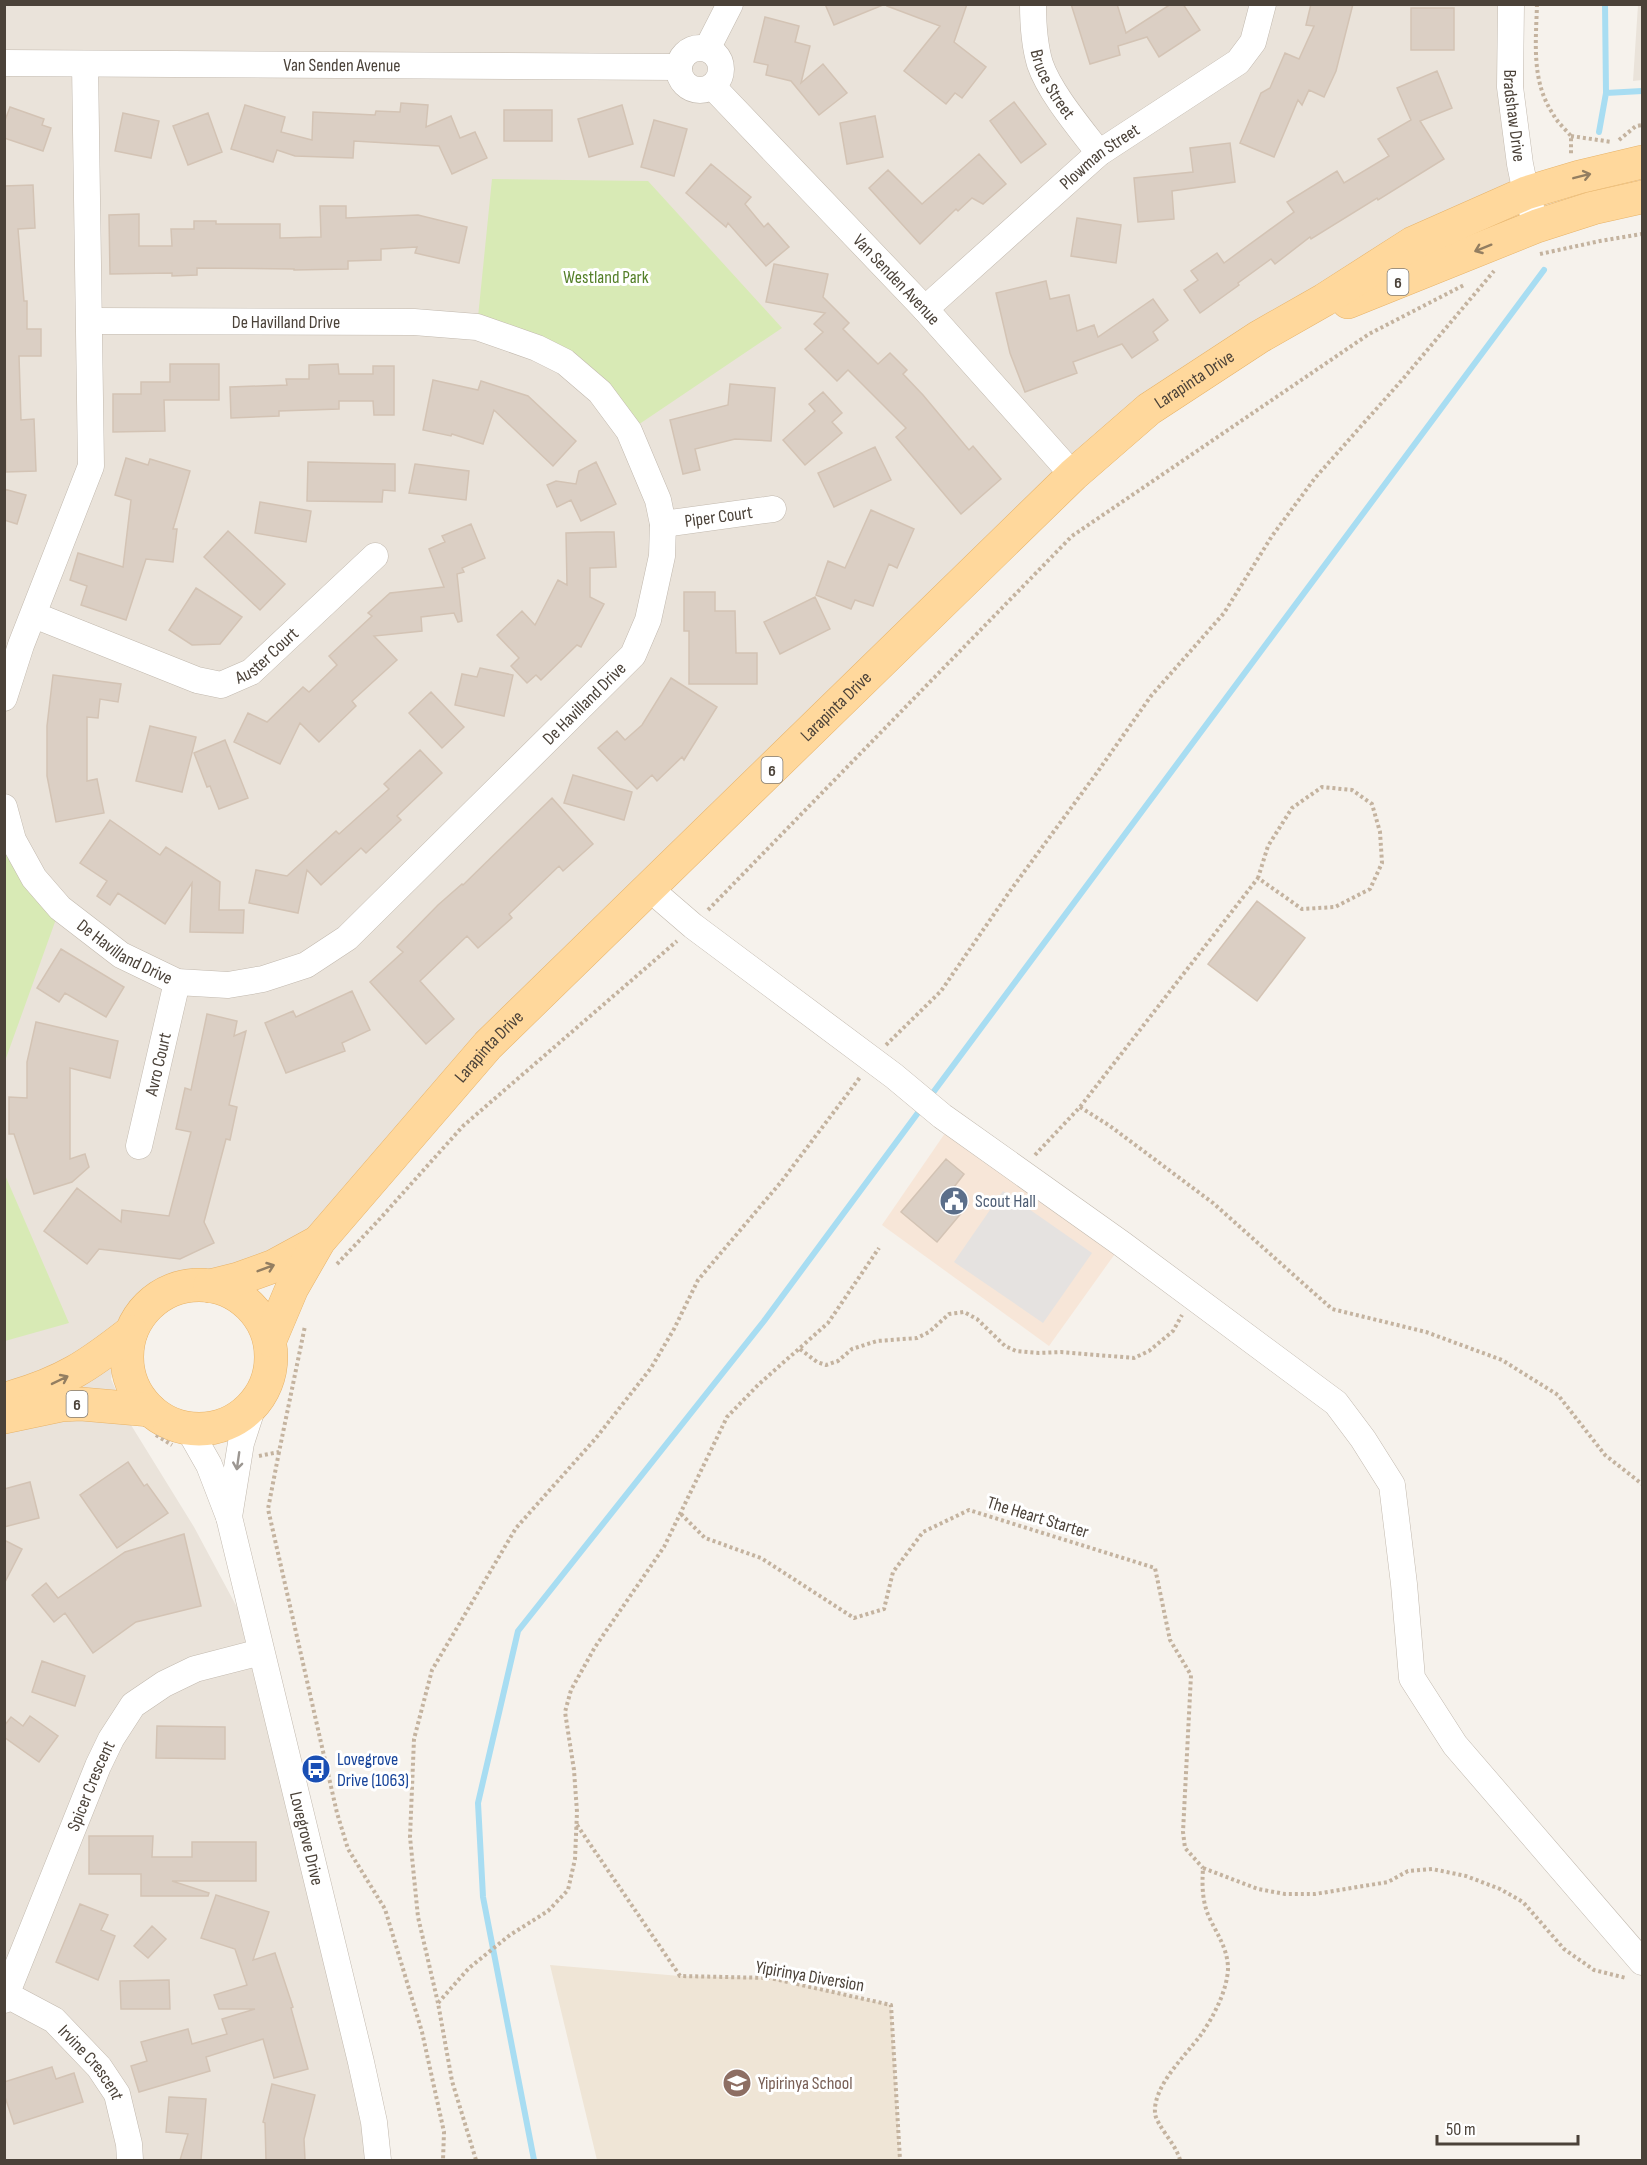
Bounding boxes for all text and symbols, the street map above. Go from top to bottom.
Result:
street label: Bruce Street [1026,48,1079,124]
street label: Van Senden Avenue [283,55,401,76]
street label: Bradshaw Drive [1499,69,1530,163]
street label: Plowman Street [1055,119,1144,194]
one-way arrow [1572,170,1591,182]
street label: Van Senden Avenue [848,230,944,329]
one-way arrow [1474,243,1493,254]
park label: Westland Park [563,267,649,288]
road number: 6 [1388,269,1408,295]
street label: De Havilland Drive [232,312,340,333]
street label: Larapinta Drive [1151,346,1238,413]
street label: Piper Court [683,502,754,532]
street label: Auster Court [231,623,303,689]
street label: De Havilland Drive [539,658,630,749]
street label: Larapinta Drive [796,667,876,746]
road number: 6 [762,757,782,783]
street label: De Havilland Drive [73,915,176,989]
street label: Larapinta Drive [450,1006,528,1087]
street label: Avro Court [141,1030,176,1099]
public building icon: Scout Hall [938,1185,970,1217]
place label: Scout Hall [975,1191,1036,1212]
one-way arrow [256,1262,275,1273]
one-way arrow [50,1374,68,1386]
road number: 6 [66,1391,88,1417]
one-way arrow [233,1451,244,1470]
street label: The Heart Starter [985,1492,1091,1543]
street label: Spicer Crescent [63,1737,120,1834]
place label: Lovegrove Drive (1063) [337,1749,409,1791]
bus stop icon: Lovegrove Drive (1063) [300,1753,332,1785]
street label: Lovegrove Drive [285,1790,328,1888]
street label: Yipirinya Diversion [754,1957,866,1996]
street label: Irvine Crescent [53,2021,128,2102]
school or university icon: Yipirinya School [721,2067,753,2099]
place label: Yipirinya School [758,2073,853,2094]
scale bar [1437,2108,1578,2146]
text: 50 m [1446,2119,1476,2140]

